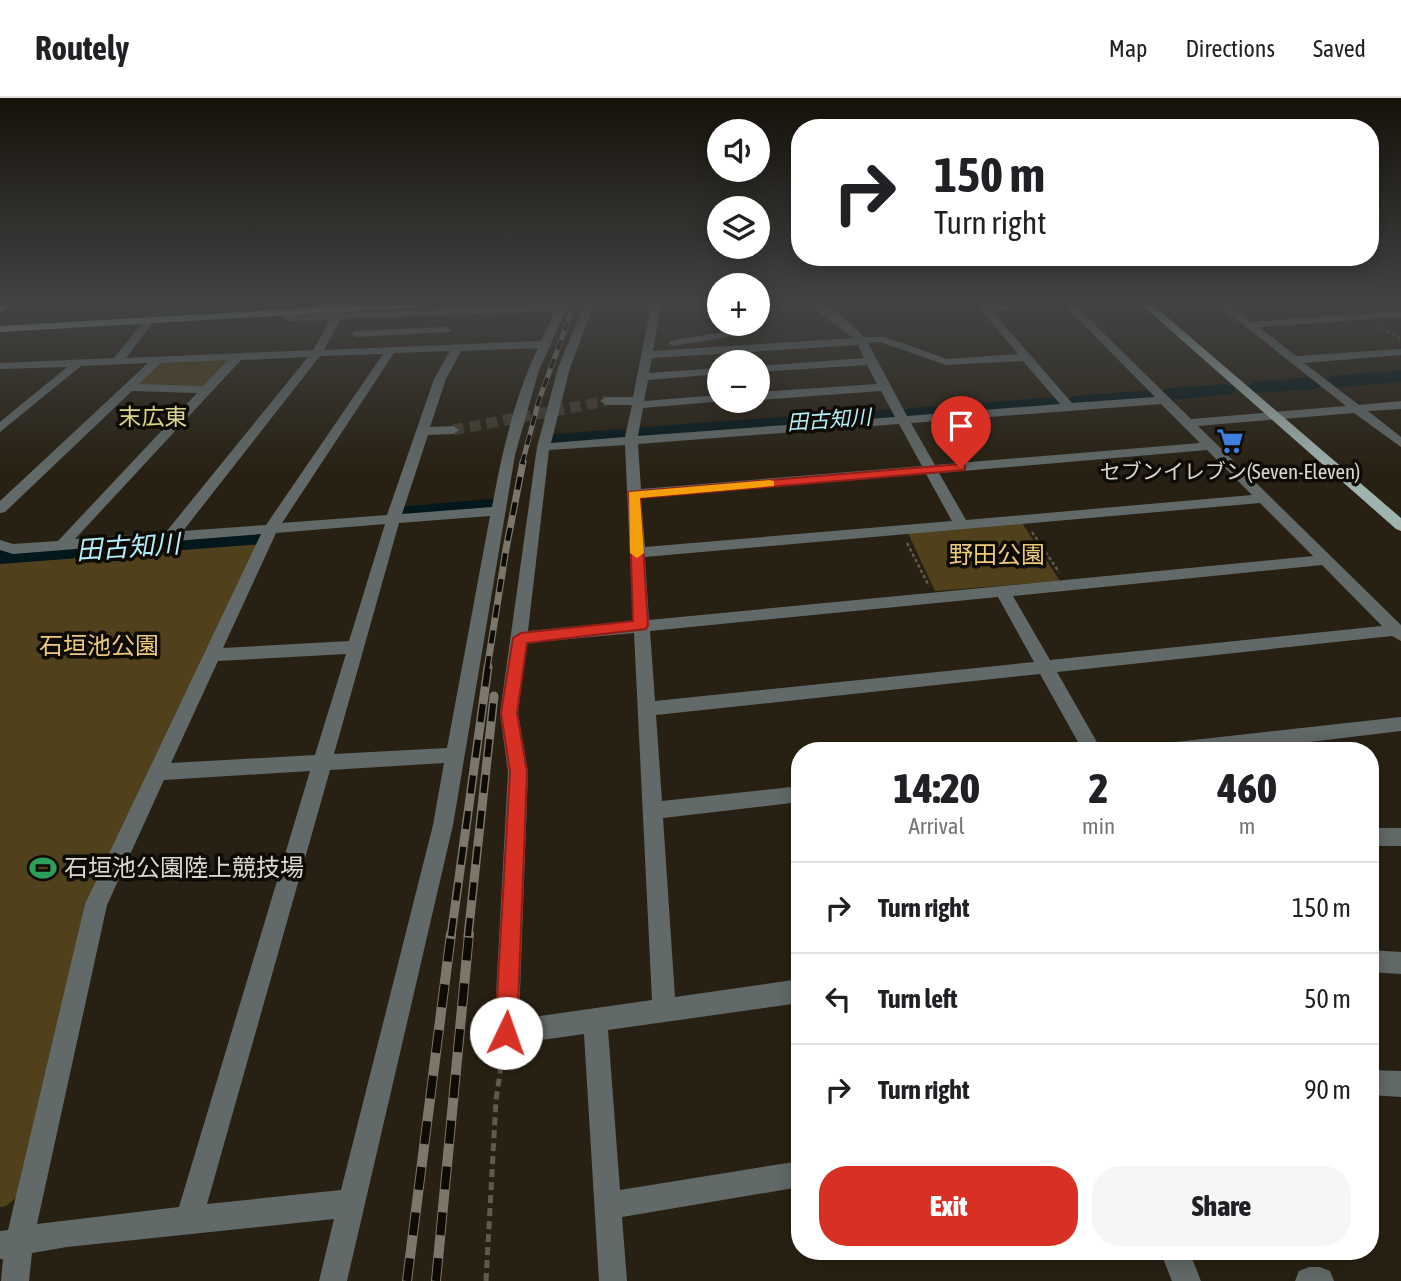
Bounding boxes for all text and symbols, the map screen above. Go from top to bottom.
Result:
text: Routely [35,29,129,67]
text: Map [1109,35,1147,62]
text: Directions [1185,35,1275,62]
text: Saved [1313,35,1366,62]
map controls [707,119,770,413]
button: sound [707,119,770,182]
text: 150 m [934,146,1045,202]
icon: right [819,147,910,238]
button: layers [707,196,770,259]
text: Turn right [934,204,1047,241]
button: + [707,273,770,336]
button: − [707,350,770,413]
pin [931,396,991,468]
district label: 末広東 [119,404,188,430]
water label: 田古知川 [786,404,874,434]
icon: arrive [942,407,980,445]
supermarket icon: セブンイレブン(Seven-Eleven) [1215,426,1245,456]
place label: セブンイレブン(Seven-Eleven) [1100,459,1360,483]
water label: 田古知川 [75,528,184,566]
park label: 野田公園 [949,541,1045,568]
park label: 石垣池公園 [39,632,159,659]
text: 14:20 [893,764,980,812]
text: 2 [1089,764,1108,812]
text: 460 [1217,764,1277,812]
text: Arrival [908,813,965,839]
text: min [1082,813,1115,839]
text: m [1239,813,1255,839]
sports icon: 石垣池公園陸上競技場 [28,853,58,883]
place label: 石垣池公園陸上競技場 [64,854,304,881]
icon: right [819,889,857,927]
text: Turn right [878,893,969,923]
text: 150 m [1292,893,1351,923]
icon: left [819,980,857,1018]
text: Turn left [878,984,958,1014]
text: 50 m [1304,984,1351,1014]
position arrow [469,996,543,1070]
icon: right [819,1071,857,1109]
text: Turn right [878,1075,969,1105]
text: 90 m [1304,1075,1351,1105]
button: Exit [819,1166,1078,1246]
button: Share [1092,1166,1351,1246]

